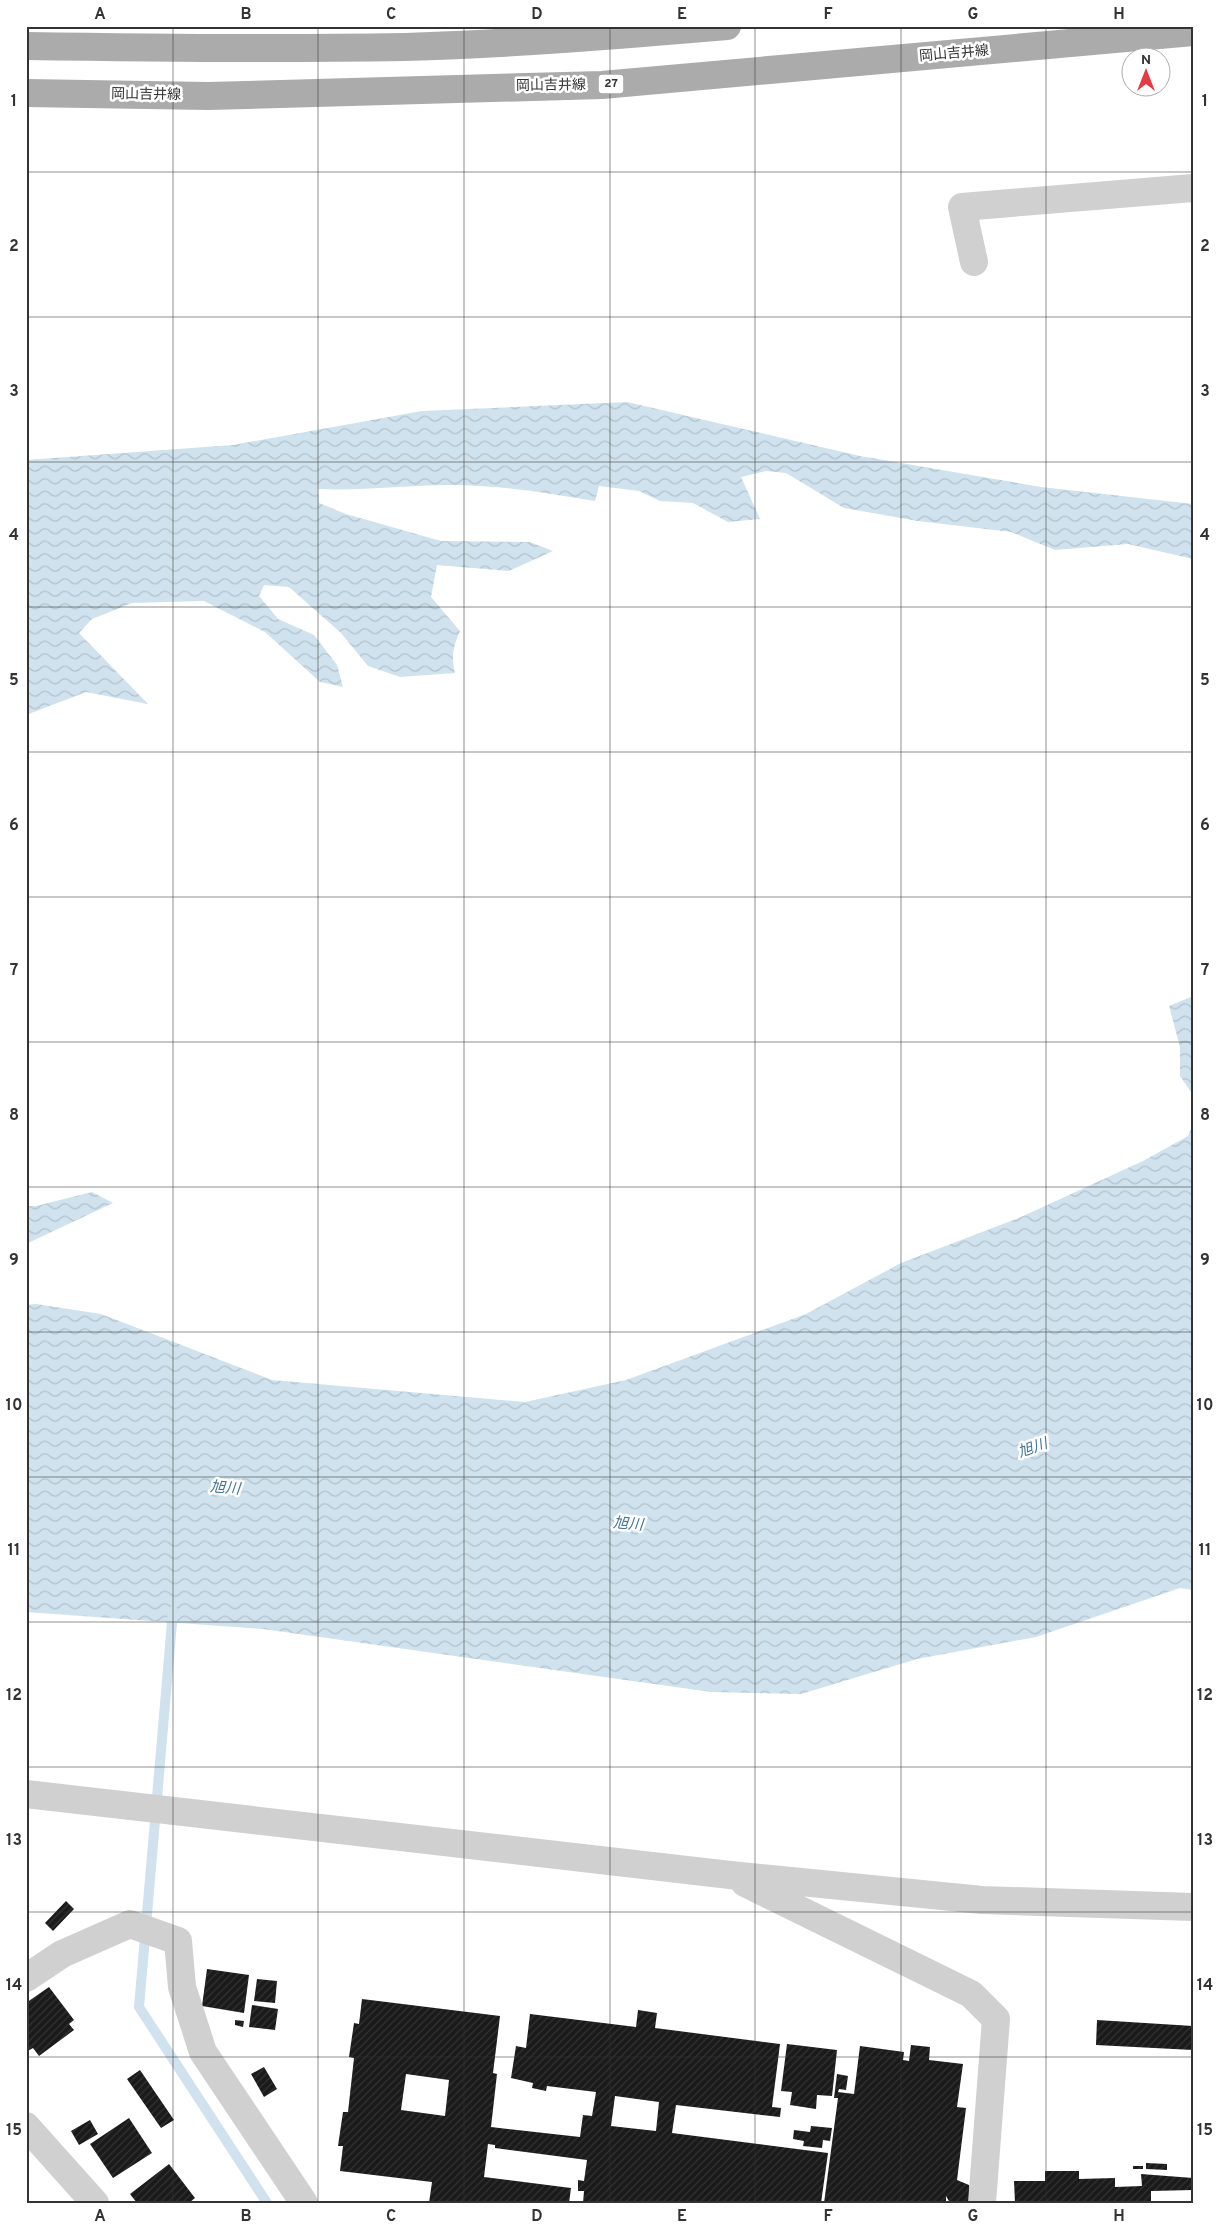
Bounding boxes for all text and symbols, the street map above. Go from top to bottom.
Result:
text: A [94,5,106,25]
text: B [240,5,252,25]
text: C [386,5,396,25]
text: D [531,5,543,25]
text: E [677,5,687,25]
text: F [823,5,833,25]
text: G [968,5,978,25]
text: H [1113,5,1125,25]
street label: 岡山吉井線 [918,41,990,66]
north arrow [1122,48,1172,98]
text: N [1141,52,1151,69]
road number: 27 [598,74,624,94]
street label: 岡山吉井線 [516,76,586,95]
street label: 岡山吉井線 [111,85,181,104]
text: 1 [11,92,17,112]
text: 1 [1202,92,1208,112]
text: 2 [9,237,19,257]
text: 2 [1200,237,1210,257]
text: 3 [9,382,19,402]
text: 3 [1200,382,1210,402]
text: 4 [9,526,19,546]
text: 4 [1200,526,1210,546]
text: 5 [9,671,19,691]
text: 5 [1200,671,1210,691]
text: 6 [9,816,19,836]
text: 6 [1200,816,1210,836]
text: 7 [10,961,18,981]
text: 7 [1201,961,1209,981]
text: 8 [9,1106,19,1126]
text: 8 [1200,1106,1210,1126]
text: 9 [9,1251,19,1271]
text: 9 [1200,1251,1210,1271]
text: 10 [6,1396,22,1416]
text: 10 [1197,1396,1213,1416]
water label: 旭川 [1016,1434,1052,1463]
water label: 旭川 [209,1478,243,1500]
water label: 旭川 [612,1514,646,1536]
text: 11 [8,1541,20,1561]
text: 11 [1199,1541,1211,1561]
text: 12 [6,1686,22,1706]
text: 12 [1197,1686,1213,1706]
text: 13 [6,1831,22,1851]
text: 13 [1197,1831,1213,1851]
text: 14 [6,1976,22,1996]
text: 14 [1197,1976,1213,1996]
text: 15 [6,2121,22,2141]
text: 15 [1197,2121,1213,2141]
text: A [94,2207,106,2227]
text: B [240,2207,252,2227]
text: C [386,2207,396,2227]
text: D [531,2207,543,2227]
text: E [677,2207,687,2227]
text: F [823,2207,833,2227]
text: G [968,2207,978,2227]
text: H [1113,2207,1125,2227]

